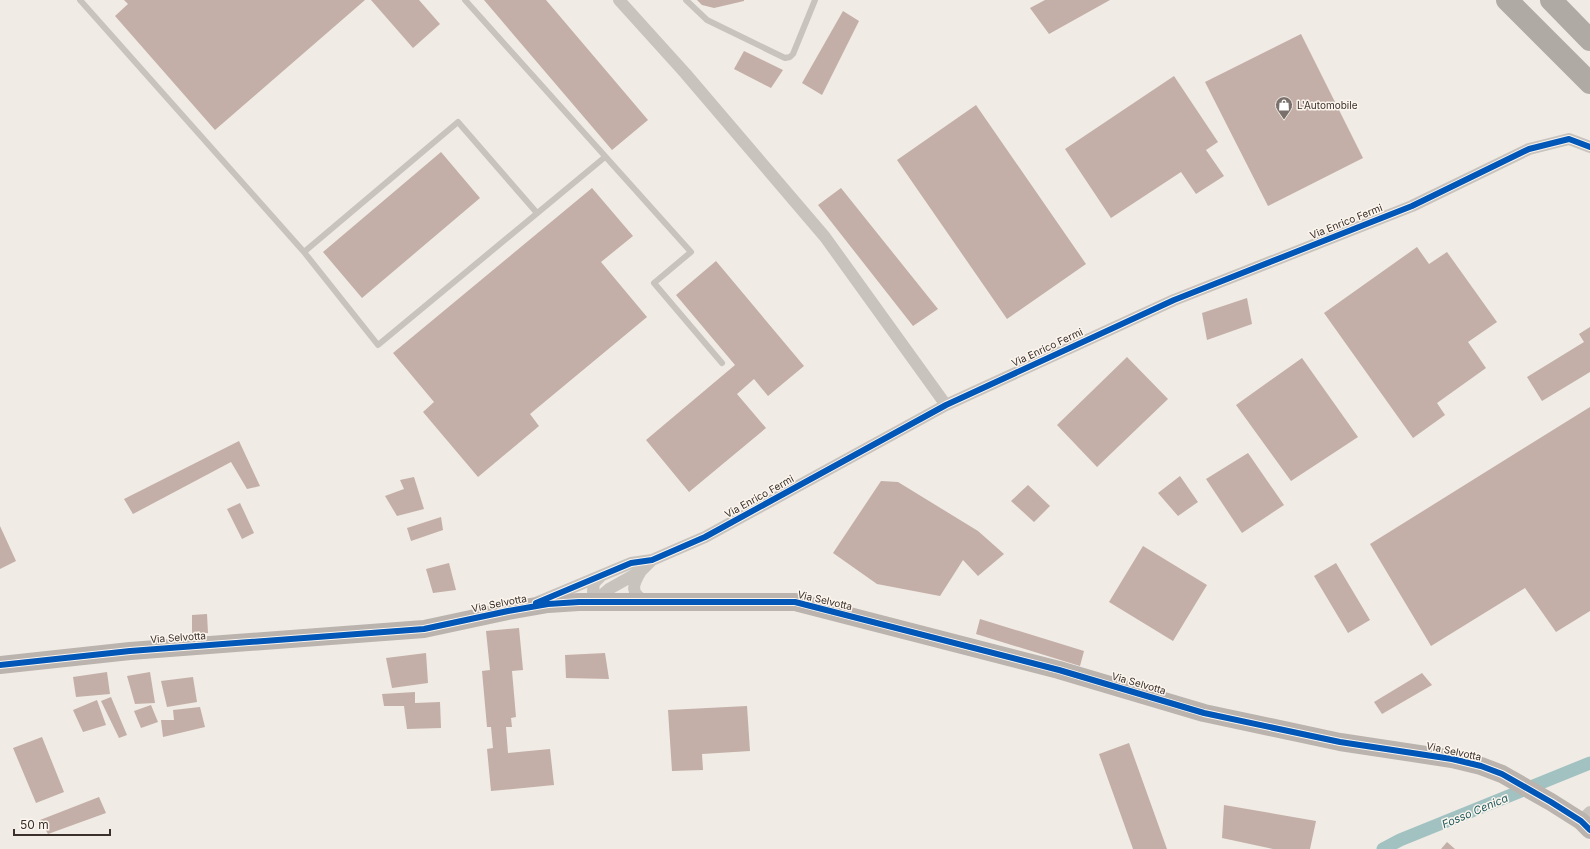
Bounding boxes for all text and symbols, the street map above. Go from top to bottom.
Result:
shop icon: L'Automobile [1274,95,1294,120]
place label: L'Automobile [1297,99,1358,111]
street label: Via Enrico Fermi [1308,201,1384,241]
street label: Via Enrico Fermi [1010,325,1084,369]
street label: Via Enrico Fermi [722,472,796,520]
street label: Via Selvotta [796,588,854,612]
street label: Via Selvotta [470,592,528,614]
street label: Via Selvotta [150,629,206,645]
street label: Via Selvotta [1110,670,1168,696]
street label: Via Selvotta [1425,739,1483,763]
water label: Fosso Cenica [1440,791,1510,831]
scale bar [14,811,110,837]
text: 50 m [20,817,49,832]

